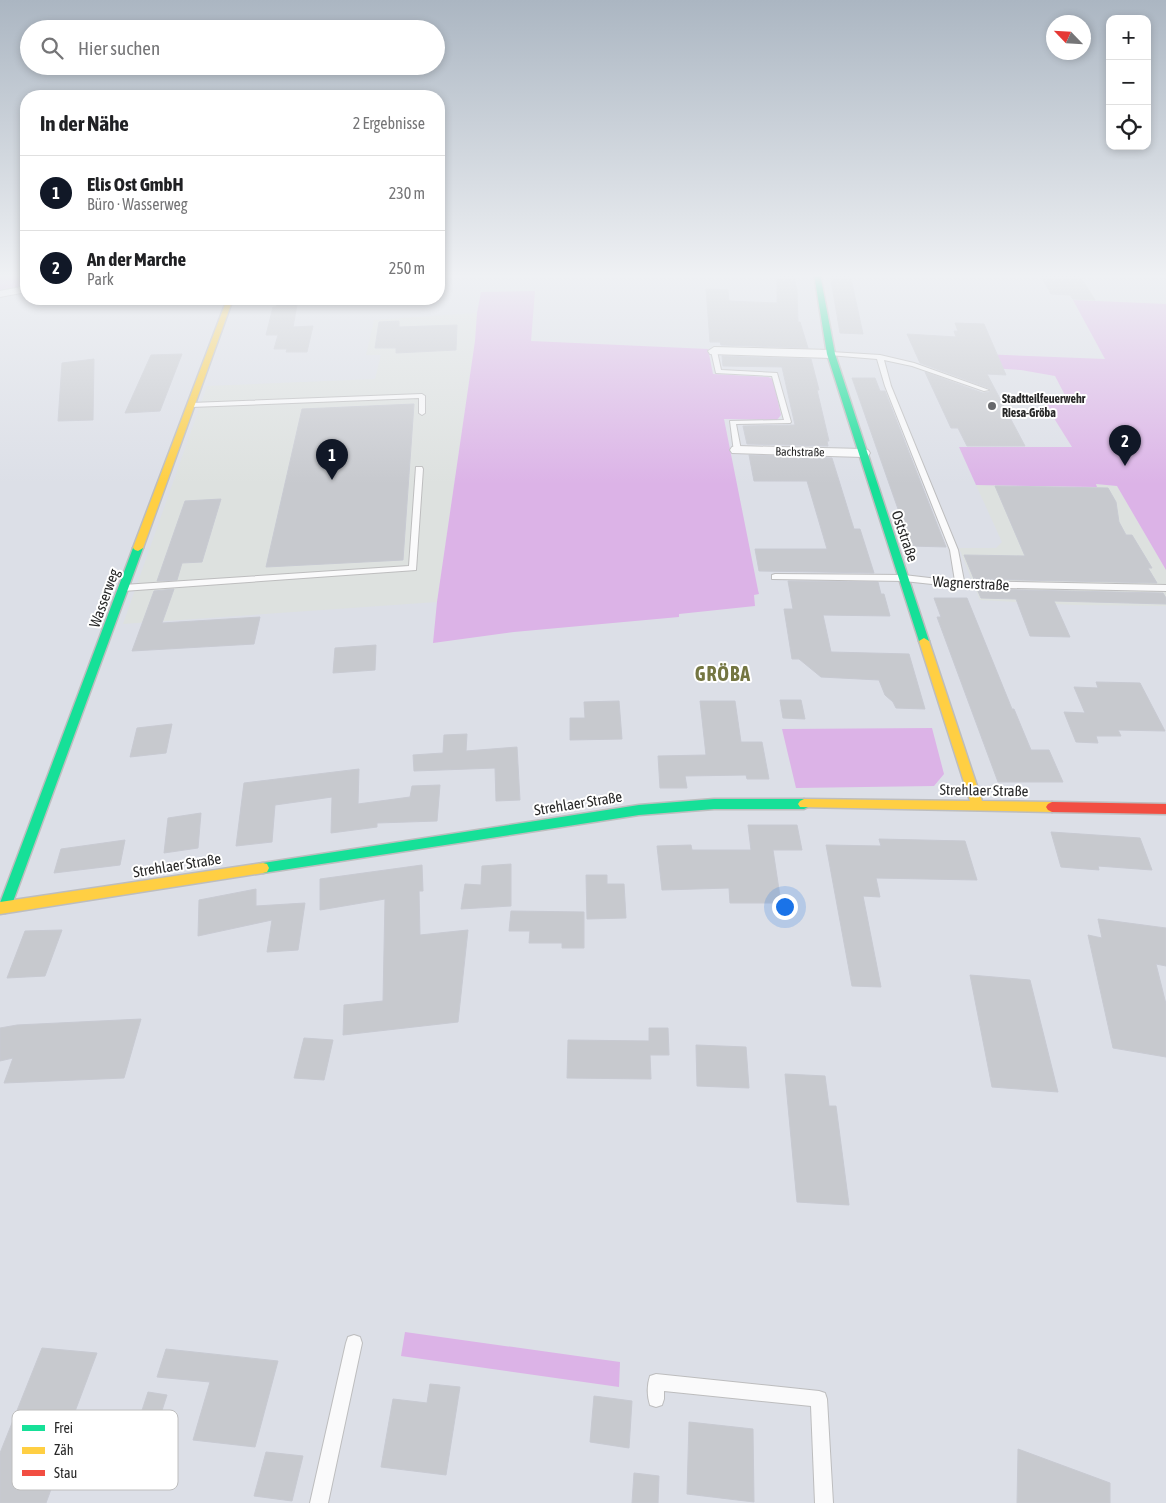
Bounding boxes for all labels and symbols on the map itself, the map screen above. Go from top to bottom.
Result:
north arrow [1046,15,1091,60]
place label: Stadtteilfeuerwehr Riesa-Gröba [1002,392,1086,420]
marker: Stadtteilfeuerwehr Riesa-Gröba [986,400,998,412]
pin: 2 [1109,425,1141,466]
pin: 1 [316,439,348,480]
street label: Bachstraße [775,445,825,459]
street label: Oststraße [888,508,922,564]
street label: Wasserweg [86,566,123,630]
street label: Wagnerstraße [932,572,1010,594]
district label: GRÖBA [695,662,751,685]
street label: Strehlaer Straße [939,781,1029,799]
street label: Strehlaer Straße [533,788,623,818]
street label: Strehlaer Straße [132,850,222,880]
your location [772,894,798,920]
legend [12,1410,178,1490]
text: Frei [54,1420,73,1436]
text: Zäh [54,1442,74,1458]
text: Stau [54,1465,77,1481]

